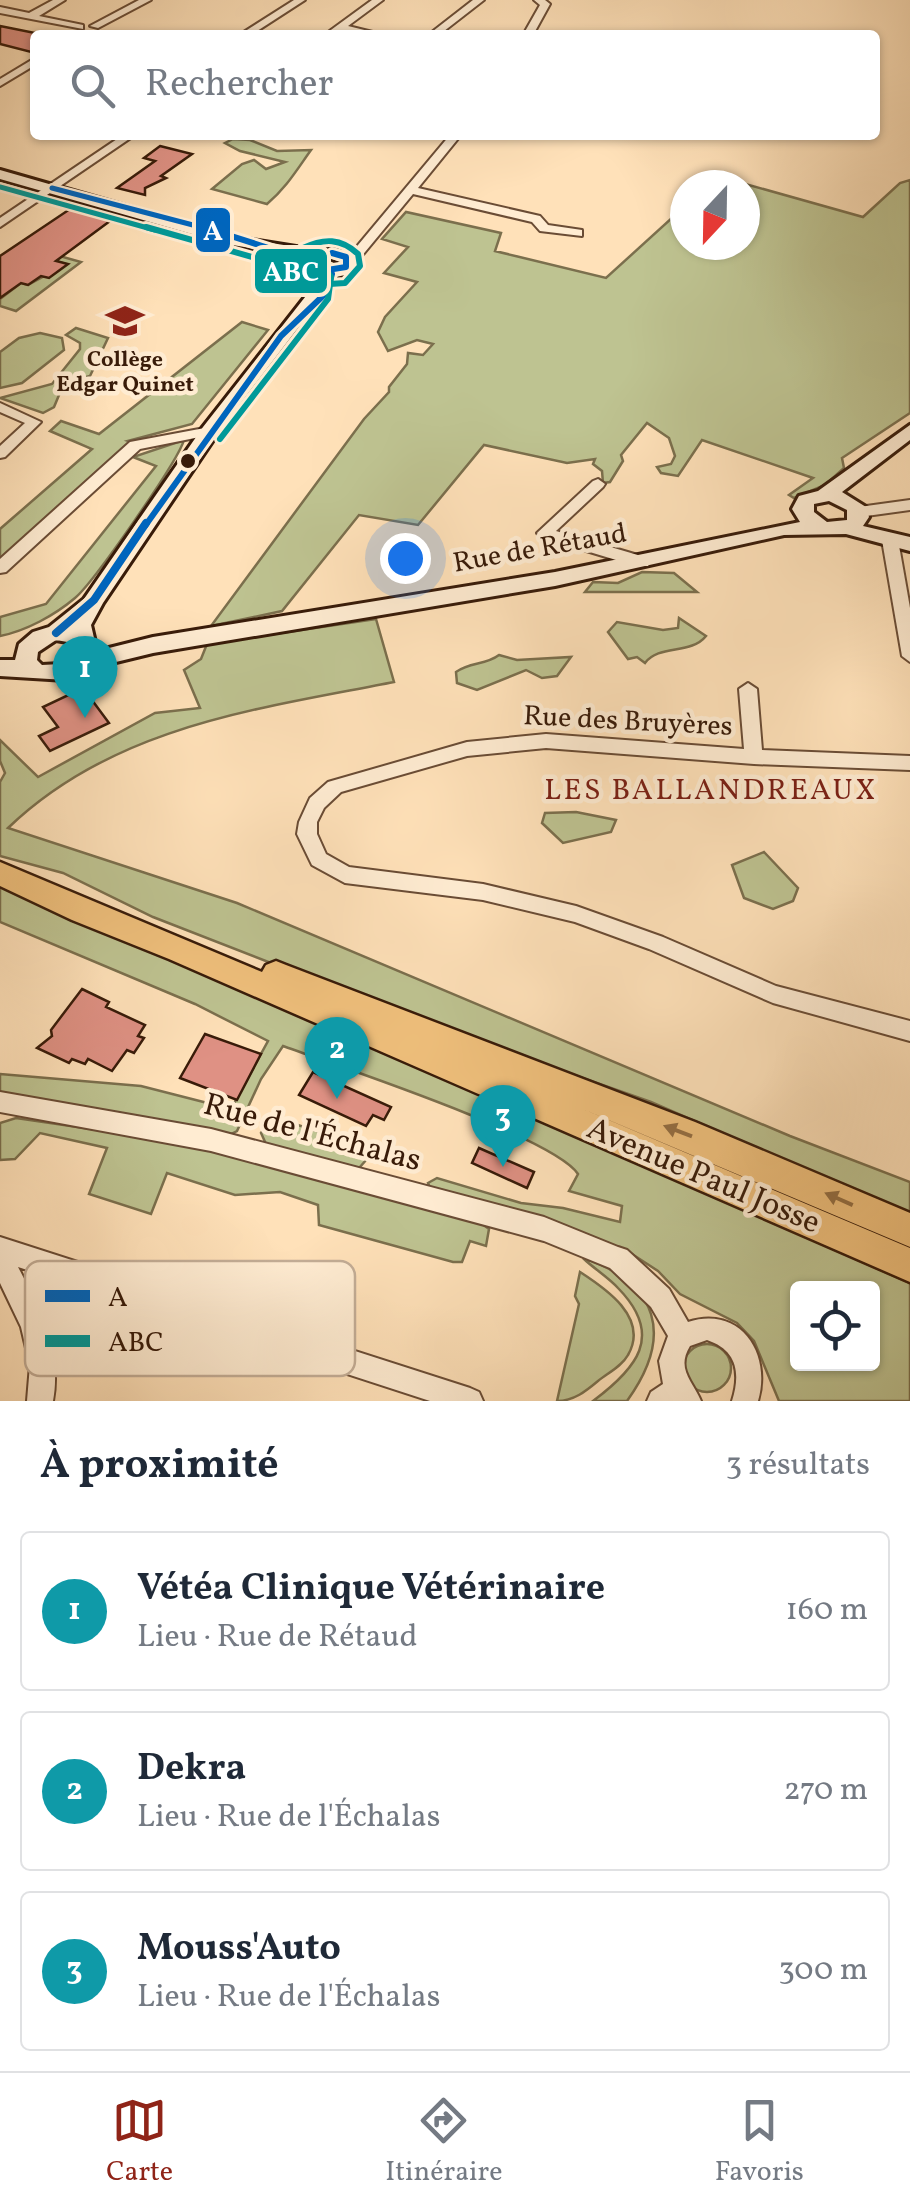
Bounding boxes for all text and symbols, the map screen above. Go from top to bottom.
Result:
search box [30,30,880,140]
icon: search [65,58,120,113]
text: Rechercher [145,59,333,112]
north arrow [670,170,760,260]
line badge: A [194,206,232,254]
text: A [203,213,223,252]
line badge: ABC [253,247,329,295]
text: ABC [263,254,319,293]
school or university icon: Collège Edgar Quinet [104,300,146,342]
place label: Collège Edgar Quinet [56,345,194,401]
unlabelled marker [178,451,198,471]
street label: Rue de Rétaud [450,515,630,583]
your location [380,533,431,584]
pin: 1 [52,636,118,718]
street label: Rue des Bruyères [522,697,734,747]
district label: LES BALLANDREAUX [544,770,878,812]
pin: 2 [304,1016,370,1099]
street label: Rue de l'Échalas [198,1084,426,1184]
pin: 3 [470,1084,536,1167]
street label: Avenue Paul Josse [579,1108,827,1246]
one-way arrow [663,1123,693,1139]
one-way arrow [824,1191,854,1207]
legend [25,1261,355,1376]
text: A [108,1279,128,1318]
map controls [790,1281,880,1371]
button: locate [790,1281,880,1371]
text: ABC [108,1324,163,1363]
text: À proximité [40,1437,279,1496]
text: 3 résultats [726,1444,870,1488]
text: Vétéa Clinique Vétérinaire [137,1563,605,1616]
text: 1 [68,1589,81,1633]
text: 160 m [785,1589,868,1633]
text: Lieu · Rue de Rétaud [137,1616,418,1660]
text: Dekra [137,1743,246,1796]
text: 2 [66,1769,83,1813]
text: 270 m [783,1769,868,1813]
text: Lieu · Rue de l'Échalas [137,1796,441,1840]
text: Mouss'Auto [137,1923,341,1976]
text: 3 [66,1949,83,1993]
text: 300 m [778,1949,868,1993]
text: Lieu · Rue de l'Échalas [137,1976,441,2020]
tab: Carte [106,2093,173,2192]
tab: Itinéraire [385,2093,503,2192]
tab: Favoris [715,2093,804,2192]

